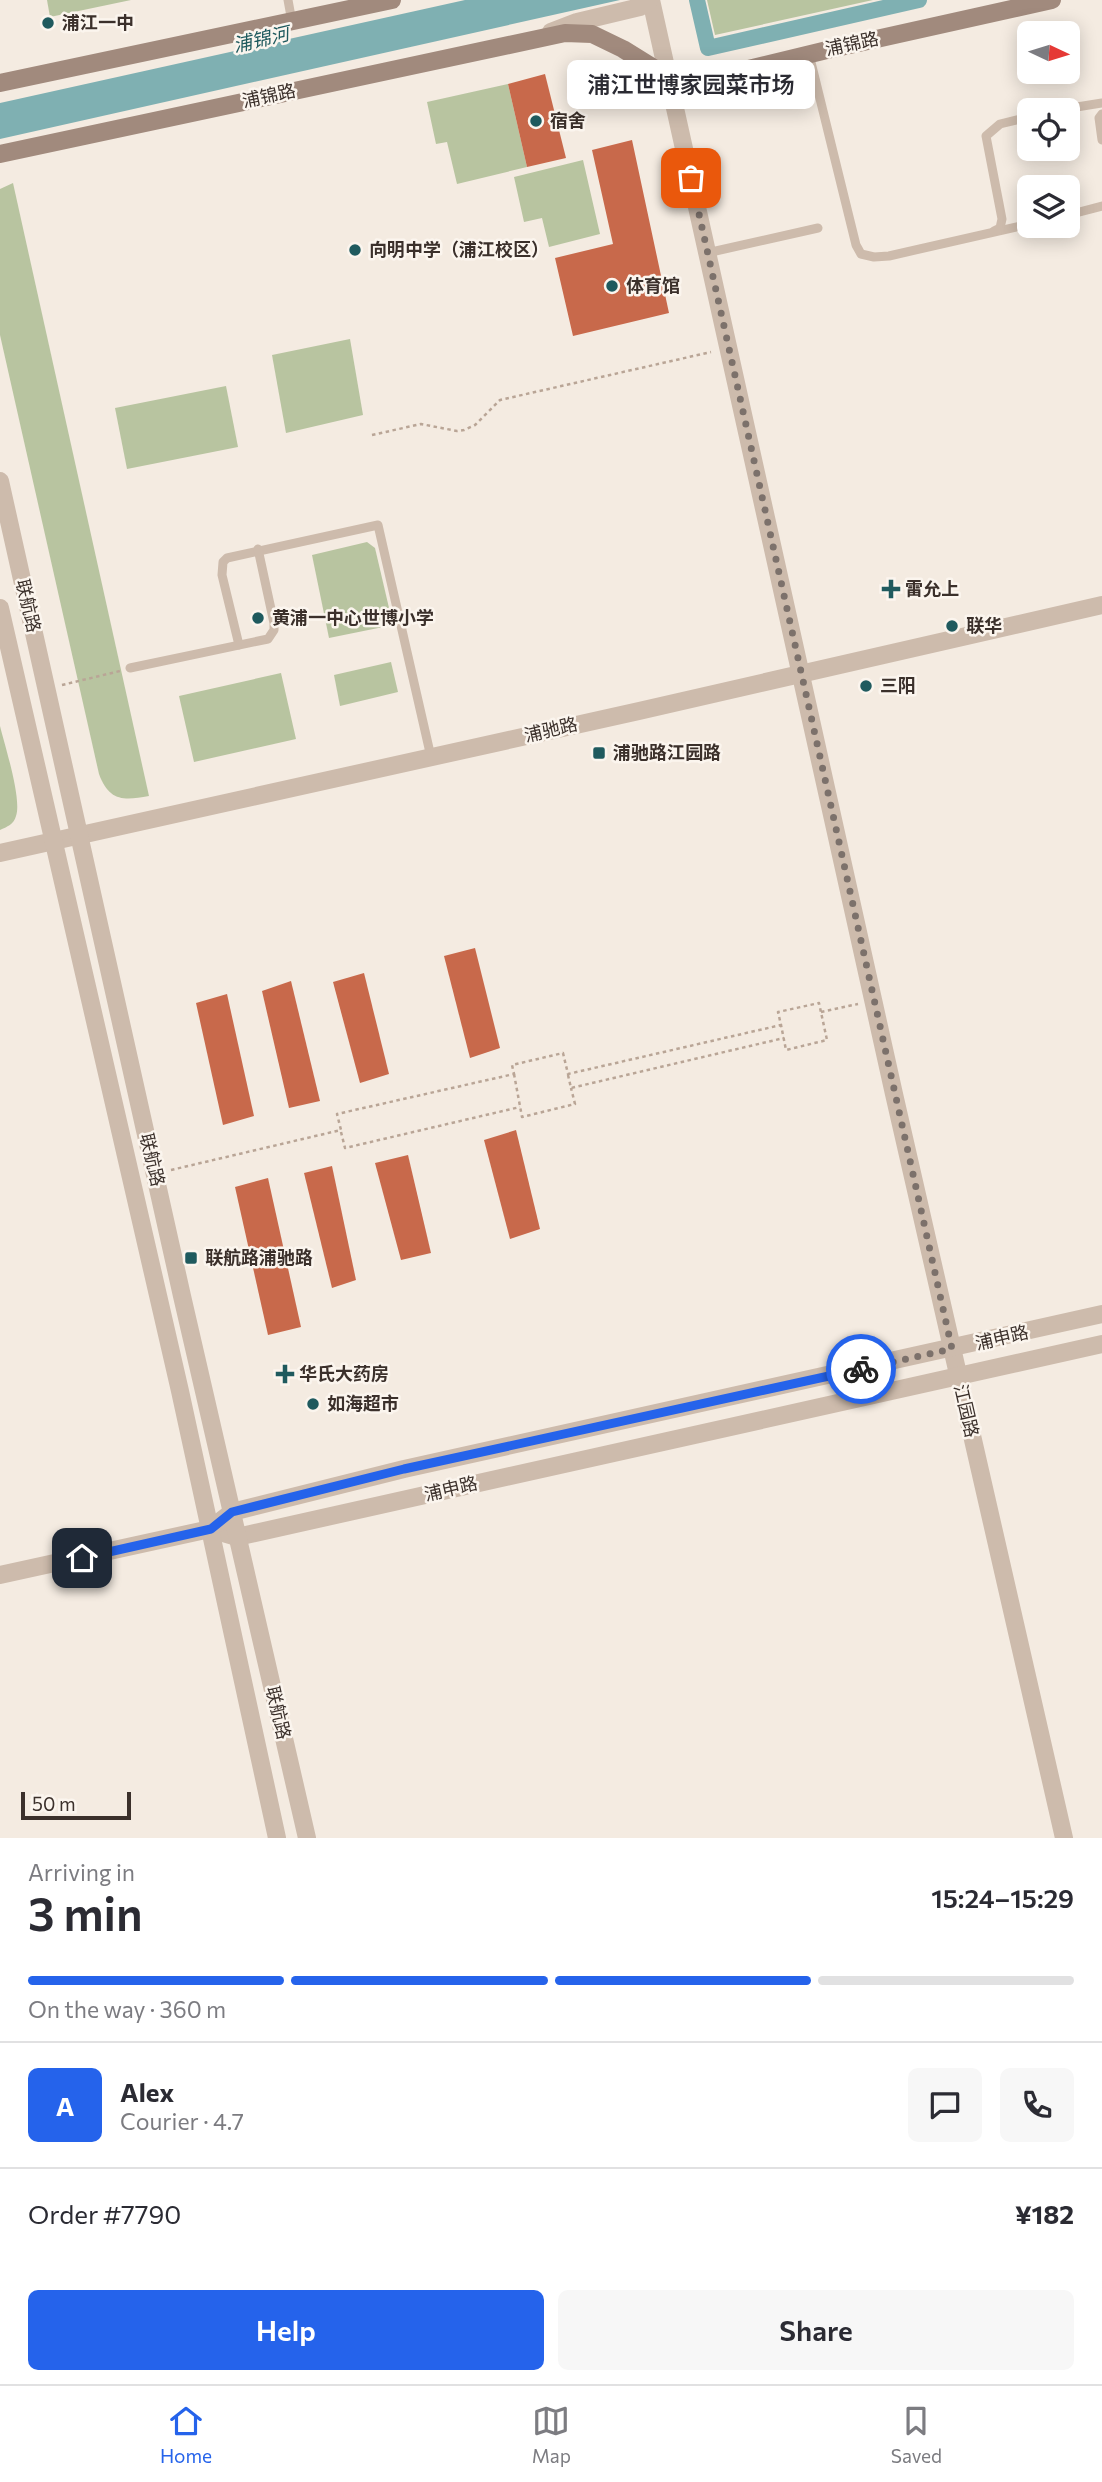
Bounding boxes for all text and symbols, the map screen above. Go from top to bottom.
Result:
place label: 浦江一中 [62,11,134,33]
marker: 浦江一中 [40,15,56,31]
water label: 浦锦河 [231,20,295,56]
north arrow [1017,21,1080,84]
map controls [1017,21,1080,238]
street label: 浦锦路 [823,27,880,59]
callout: 浦江世博家园菜市场 [567,59,815,108]
text: 浦江世博家园菜市场 [588,70,795,98]
street label: 浦锦路 [240,79,297,111]
button: locate [1017,98,1080,161]
place label: 宿舍 [550,109,586,131]
marker: 宿舍 [528,113,544,129]
pin [661,148,721,208]
icon: bag [672,159,710,197]
button: layers [1017,175,1080,238]
place label: 向明中学（浦江校区） [369,238,549,260]
marker: 向明中学（浦江校区） [347,242,363,258]
place label: 体育馆 [626,274,680,296]
marker: 体育馆 [604,278,620,294]
street label: 联航路 [12,577,46,635]
place label: 雷允上 [905,577,959,599]
marker: 雷允上 [883,581,899,597]
place label: 黄浦一中心世博小学 [272,606,434,628]
marker: 黄浦一中心世博小学 [250,610,266,626]
place label: 联华 [966,614,1002,636]
marker: 联华 [944,618,960,634]
place label: 三阳 [880,674,916,696]
marker: 三阳 [858,678,874,694]
street label: 浦驰路 [522,712,580,746]
place label: 浦驰路江园路 [613,741,721,763]
marker: 浦驰路江园路 [591,745,607,761]
street label: 联航路 [136,1131,170,1189]
place label: 联航路浦驰路 [205,1246,313,1268]
marker: 联航路浦驰路 [183,1250,199,1266]
street label: 浦申路 [973,1320,1031,1354]
courier [826,1334,896,1404]
icon: bike [842,1350,880,1388]
place label: 华氏大药房 [299,1362,389,1384]
marker: 华氏大药房 [277,1366,293,1382]
street label: 江园路 [950,1382,984,1440]
place label: 如海超市 [327,1392,399,1414]
marker: 如海超市 [305,1396,321,1412]
street label: 浦申路 [422,1471,480,1505]
pin [52,1528,112,1588]
icon: home [63,1539,101,1577]
street label: 联航路 [262,1684,296,1742]
scale bar [21,1789,131,1821]
text: 50 m [32,1792,76,1815]
text: Arriving in [28,1858,135,1886]
text: 15:24–15:29 [931,1882,1074,1913]
text: 3 min [28,1884,143,1940]
text: On the way · 360 m [28,1995,226,2023]
button: chat [908,2068,982,2142]
button: phone [1000,2068,1074,2142]
text: Alex [120,2076,174,2107]
text: A [56,2090,74,2121]
text: Courier · 4.7 [120,2107,244,2135]
text: Order #7790 [28,2198,181,2229]
text: ¥182 [1015,2198,1074,2229]
button: Help [28,2290,544,2370]
button: Share [558,2290,1074,2370]
tab: Home [160,2402,212,2467]
tab: Map [532,2402,571,2467]
tab: Saved [891,2402,942,2467]

